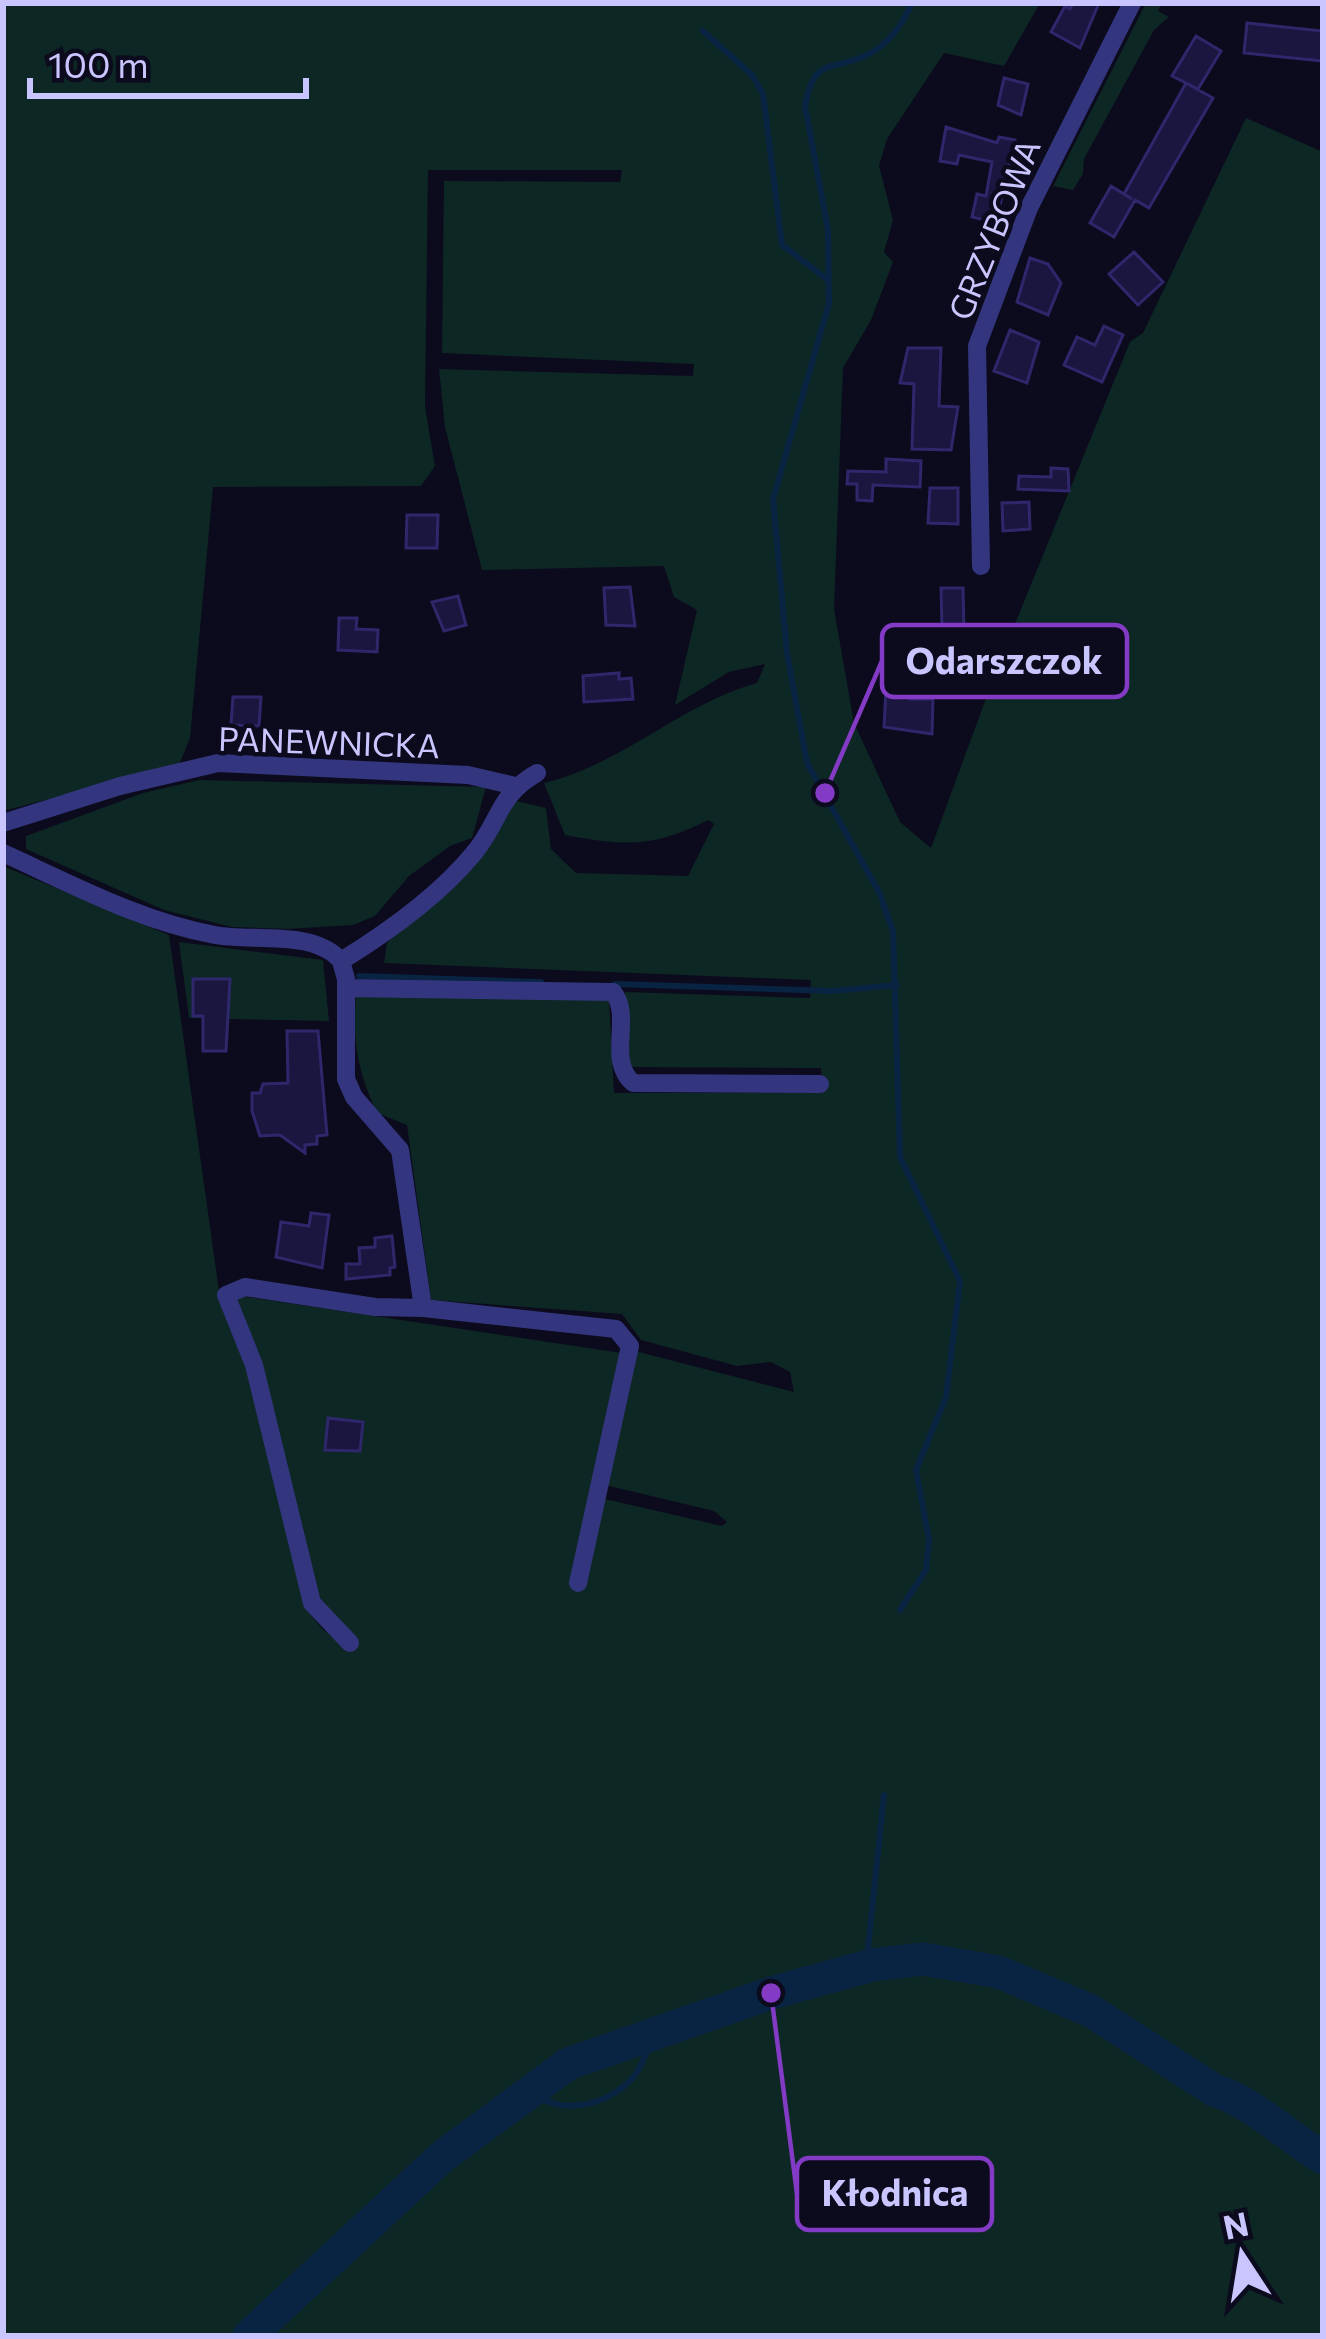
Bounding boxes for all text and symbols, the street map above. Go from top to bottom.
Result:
scale bar [30,24,306,98]
text: 100 m [48,41,149,85]
street label: GRZYBOWA [938,133,1048,325]
callout: Odarszczok [882,625,1127,697]
text: Odarszczok [906,637,1103,681]
street label: PANEWNICKA [218,717,440,765]
callout: Kłodnica [797,2158,992,2230]
text: Kłodnica [821,2169,969,2213]
north arrow [1182,2195,1302,2315]
text: N [1219,2202,1252,2247]

